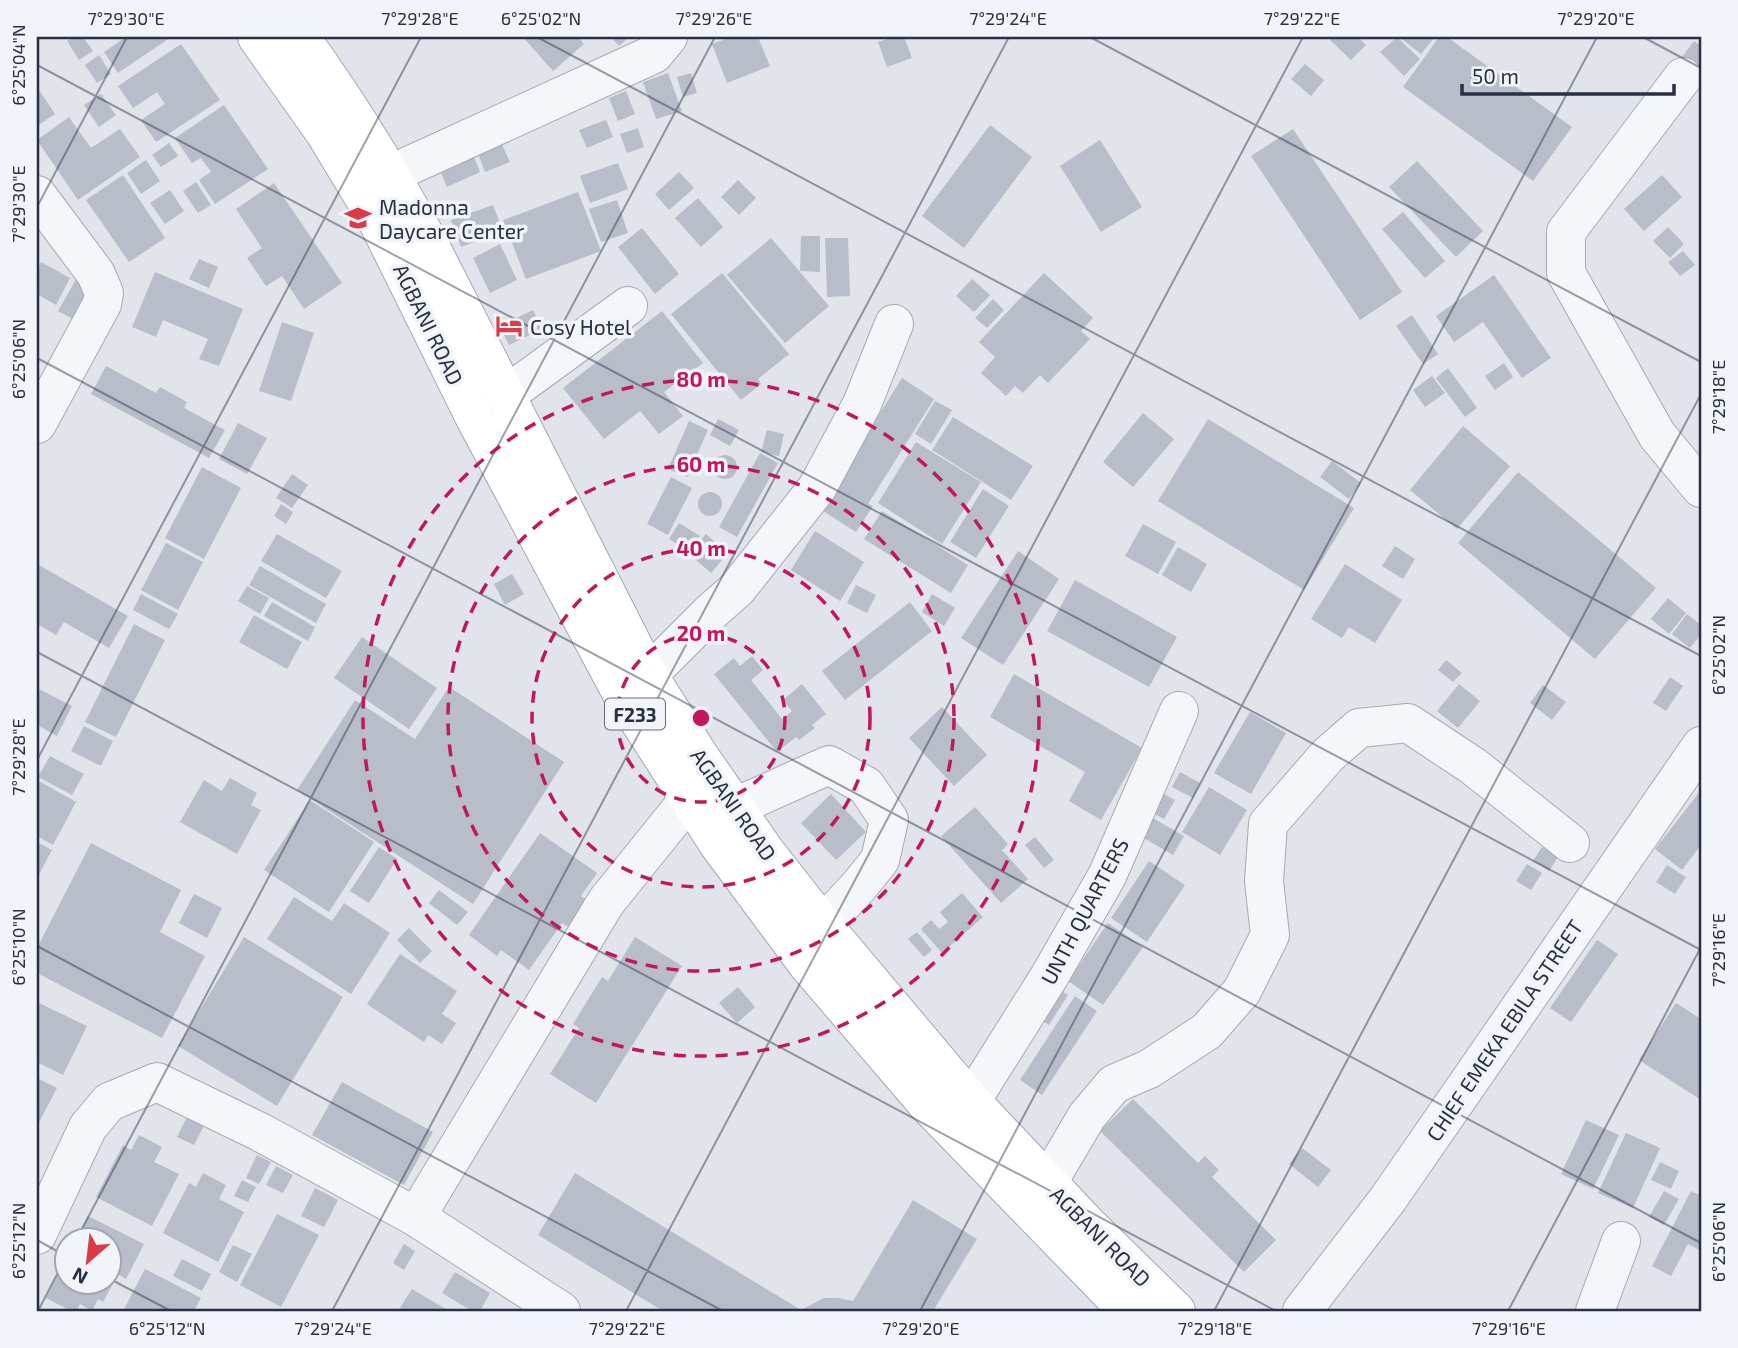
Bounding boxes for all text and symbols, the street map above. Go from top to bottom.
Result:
text: 7°29'30"E [87,7,165,29]
text: 7°29'28"E [381,7,459,29]
text: 6°25'02"N [501,7,581,29]
text: 7°29'26"E [676,7,752,29]
text: 7°29'24"E [969,7,1047,29]
text: 7°29'22"E [1264,7,1340,29]
text: 7°29'20"E [1557,7,1635,29]
text: 6°25'04"N [7,24,29,106]
scale bar [1462,52,1673,96]
text: 50 m [1472,63,1519,88]
text: 7°29'30"E [7,165,29,243]
place label: Madonna Daycare Center [379,194,525,243]
school or university icon: Madonna Daycare Center [343,203,373,233]
street label: AGBANI ROAD [389,260,469,388]
hotel icon: Cosy Hotel [494,311,524,341]
place label: Cosy Hotel [530,314,632,339]
text: 6°25'06"N [7,319,29,399]
text: 7°29'18"E [1707,360,1729,434]
text: 80 m [676,366,726,391]
text: 60 m [677,451,725,476]
text: 40 m [676,535,726,560]
text: 6°25'02"N [1707,615,1729,695]
text: 20 m [677,620,725,645]
road number: F233 [605,698,665,730]
centre of rings [689,706,713,730]
text: 7°29'28"E [7,718,29,796]
street label: AGBANI ROAD [686,743,782,865]
street label: UNTH QUARTERS [1035,834,1134,989]
text: 6°25'10"N [7,908,29,986]
text: 7°29'16"E [1707,913,1729,987]
street label: CHIEF EMEKA EBILA STREET [1421,915,1587,1145]
street label: AGBANI ROAD [1046,1181,1156,1291]
text: 6°25'06"N [1707,1202,1729,1282]
text: 6°25'12"N [7,1203,29,1279]
north arrow [52,1226,122,1296]
text: N [68,1263,91,1290]
text: 6°25'12"N [129,1317,205,1339]
text: 7°29'24"E [294,1317,372,1339]
text: 7°29'22"E [589,1317,665,1339]
text: 7°29'20"E [882,1317,960,1339]
text: 7°29'18"E [1178,1317,1252,1339]
text: 7°29'16"E [1472,1317,1546,1339]

